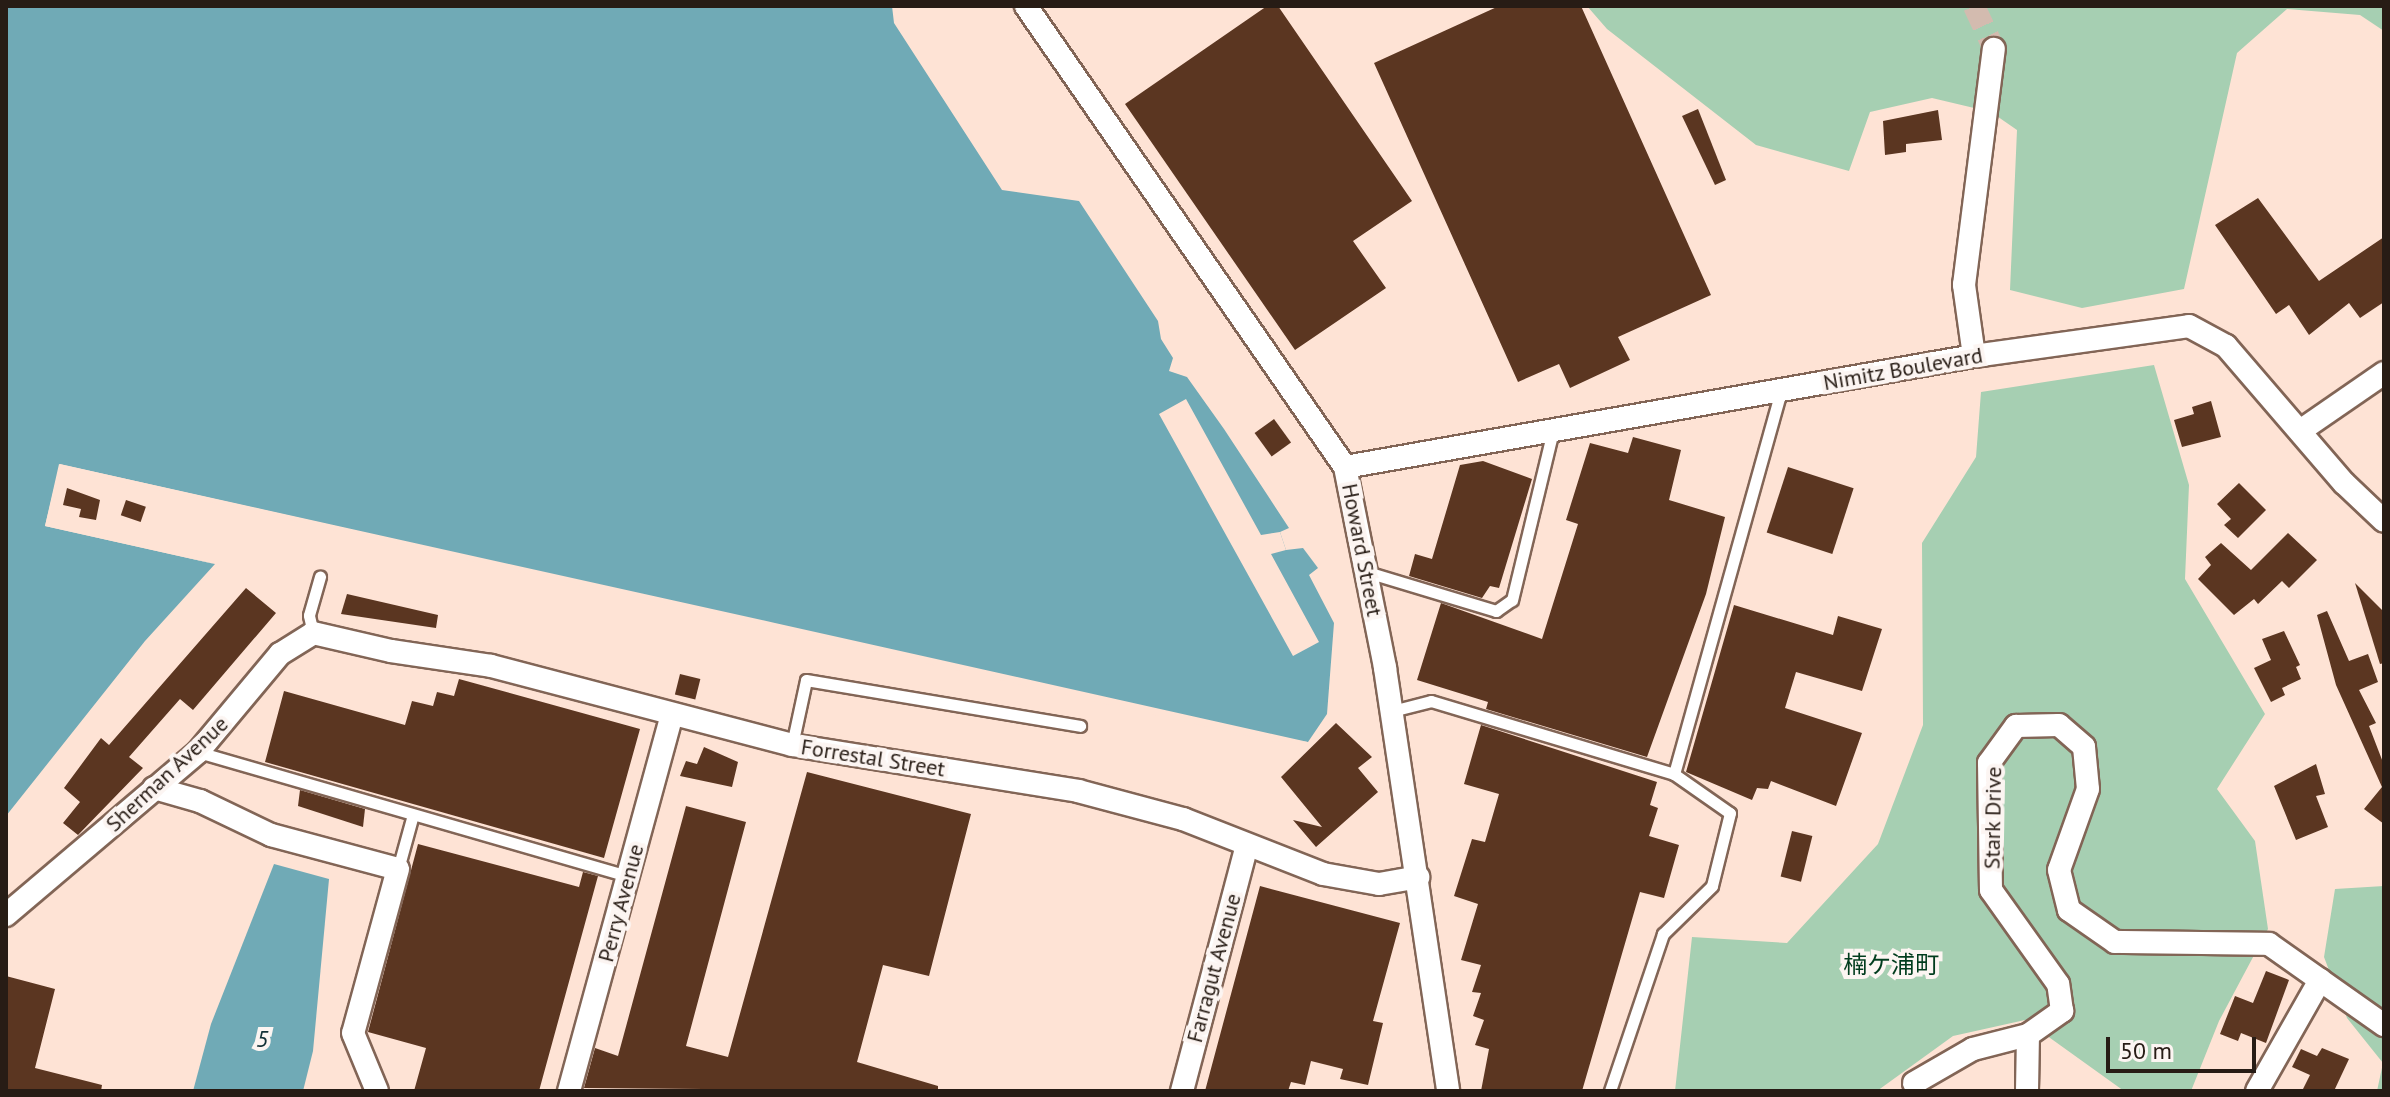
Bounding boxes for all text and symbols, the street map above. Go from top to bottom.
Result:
street label: Nimitz Boulevard [1821,342,1985,396]
street label: Howard Street [1336,481,1388,619]
street label: Sherman Avenue [100,711,234,837]
street label: Forrestal Street [799,734,947,782]
street label: Stark Drive [1979,766,2007,870]
street label: Perry Avenue [592,840,650,966]
street label: Farragut Avenue [1181,890,1247,1046]
district label: 楠ケ浦町 [1843,951,1939,979]
scale bar [2110,1021,2260,1071]
water label: 5 [256,1025,268,1053]
text: 50 m [2120,1035,2172,1066]

